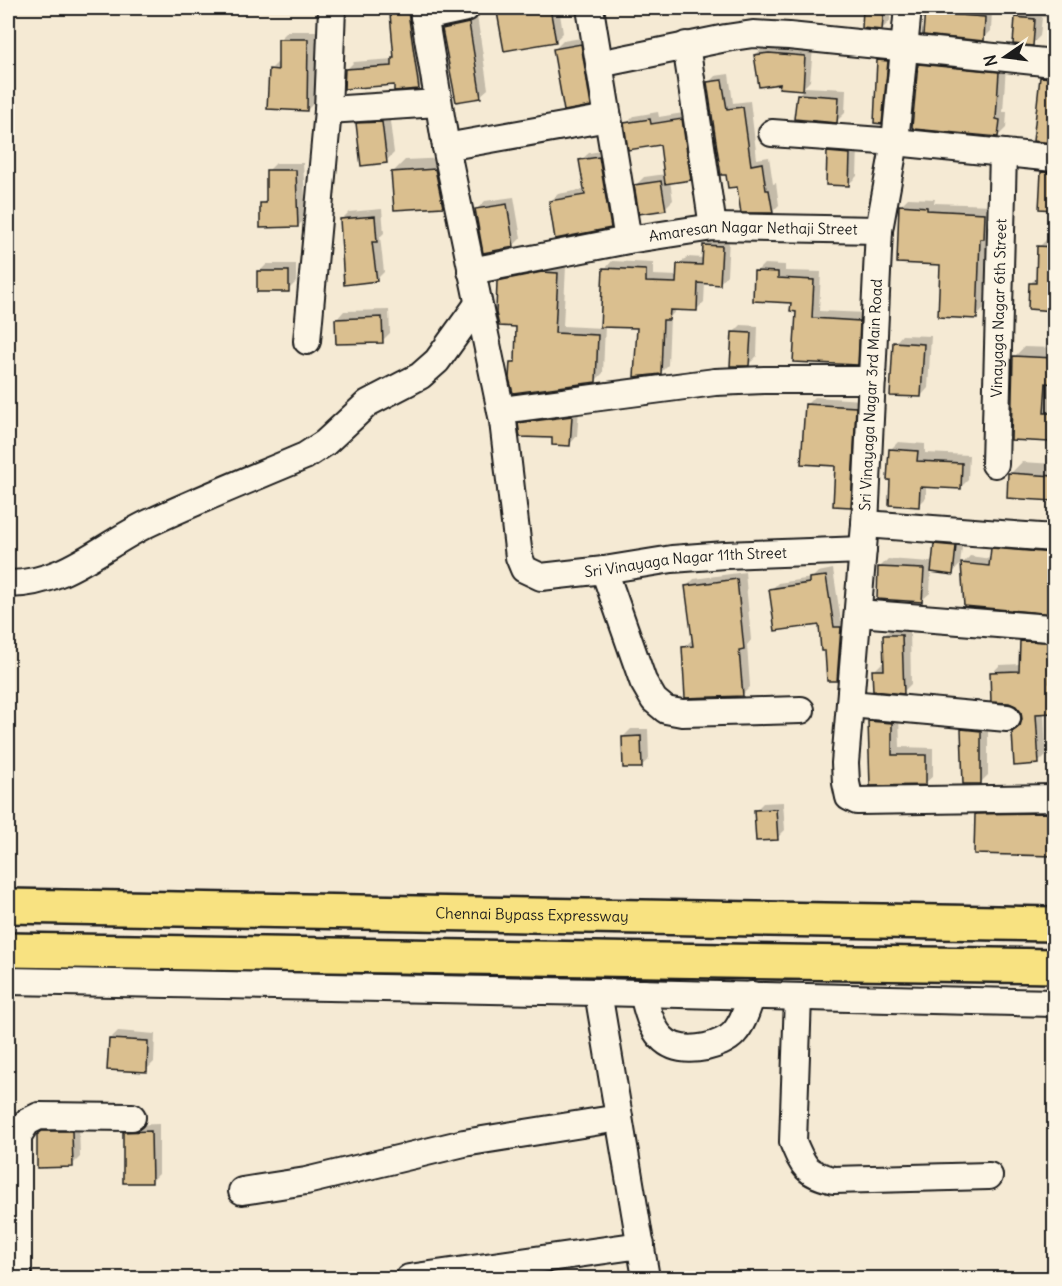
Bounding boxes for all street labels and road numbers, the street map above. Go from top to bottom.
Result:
street label: Amaresan Nagar Nethaji Street [648,217,858,246]
street label: Vinayaga Nagar 6th Street [987,218,1010,398]
street label: Sri Vinayaga Nagar 3rd Main Road [855,278,886,512]
street label: Sri Vinayaga Nagar 11th Street [583,543,787,581]
street label: Chennai Bypass Expressway [435,903,629,926]

